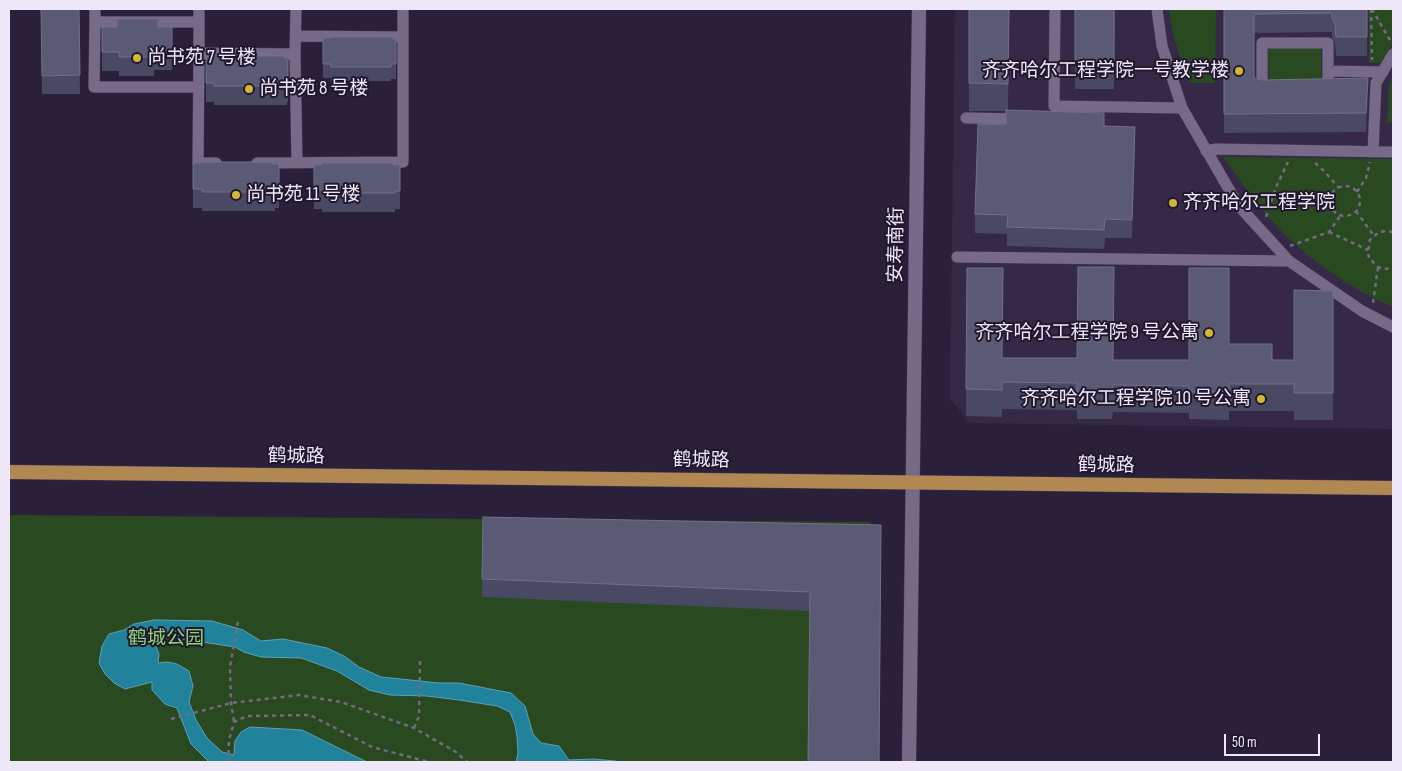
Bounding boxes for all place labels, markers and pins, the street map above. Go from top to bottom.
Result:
place label: 尚书苑 7 号楼 [147,47,256,69]
marker: 尚书苑 7 号楼 [131,52,143,64]
place label: 齐齐哈尔工程学院一号教学楼 [982,60,1229,82]
marker: 齐齐哈尔工程学院一号教学楼 [1233,65,1245,77]
place label: 尚书苑 8 号楼 [259,78,368,100]
marker: 尚书苑 8 号楼 [243,83,255,95]
place label: 尚书苑 11 号楼 [246,184,360,206]
marker: 尚书苑 11 号楼 [230,189,242,201]
place label: 齐齐哈尔工程学院 [1183,192,1335,214]
marker: 齐齐哈尔工程学院 [1167,197,1179,209]
place label: 齐齐哈尔工程学院 9 号公寓 [976,322,1199,344]
marker: 齐齐哈尔工程学院 9 号公寓 [1203,327,1215,339]
place label: 齐齐哈尔工程学院 10 号公寓 [1021,388,1251,410]
marker: 齐齐哈尔工程学院 10 号公寓 [1255,393,1267,405]

